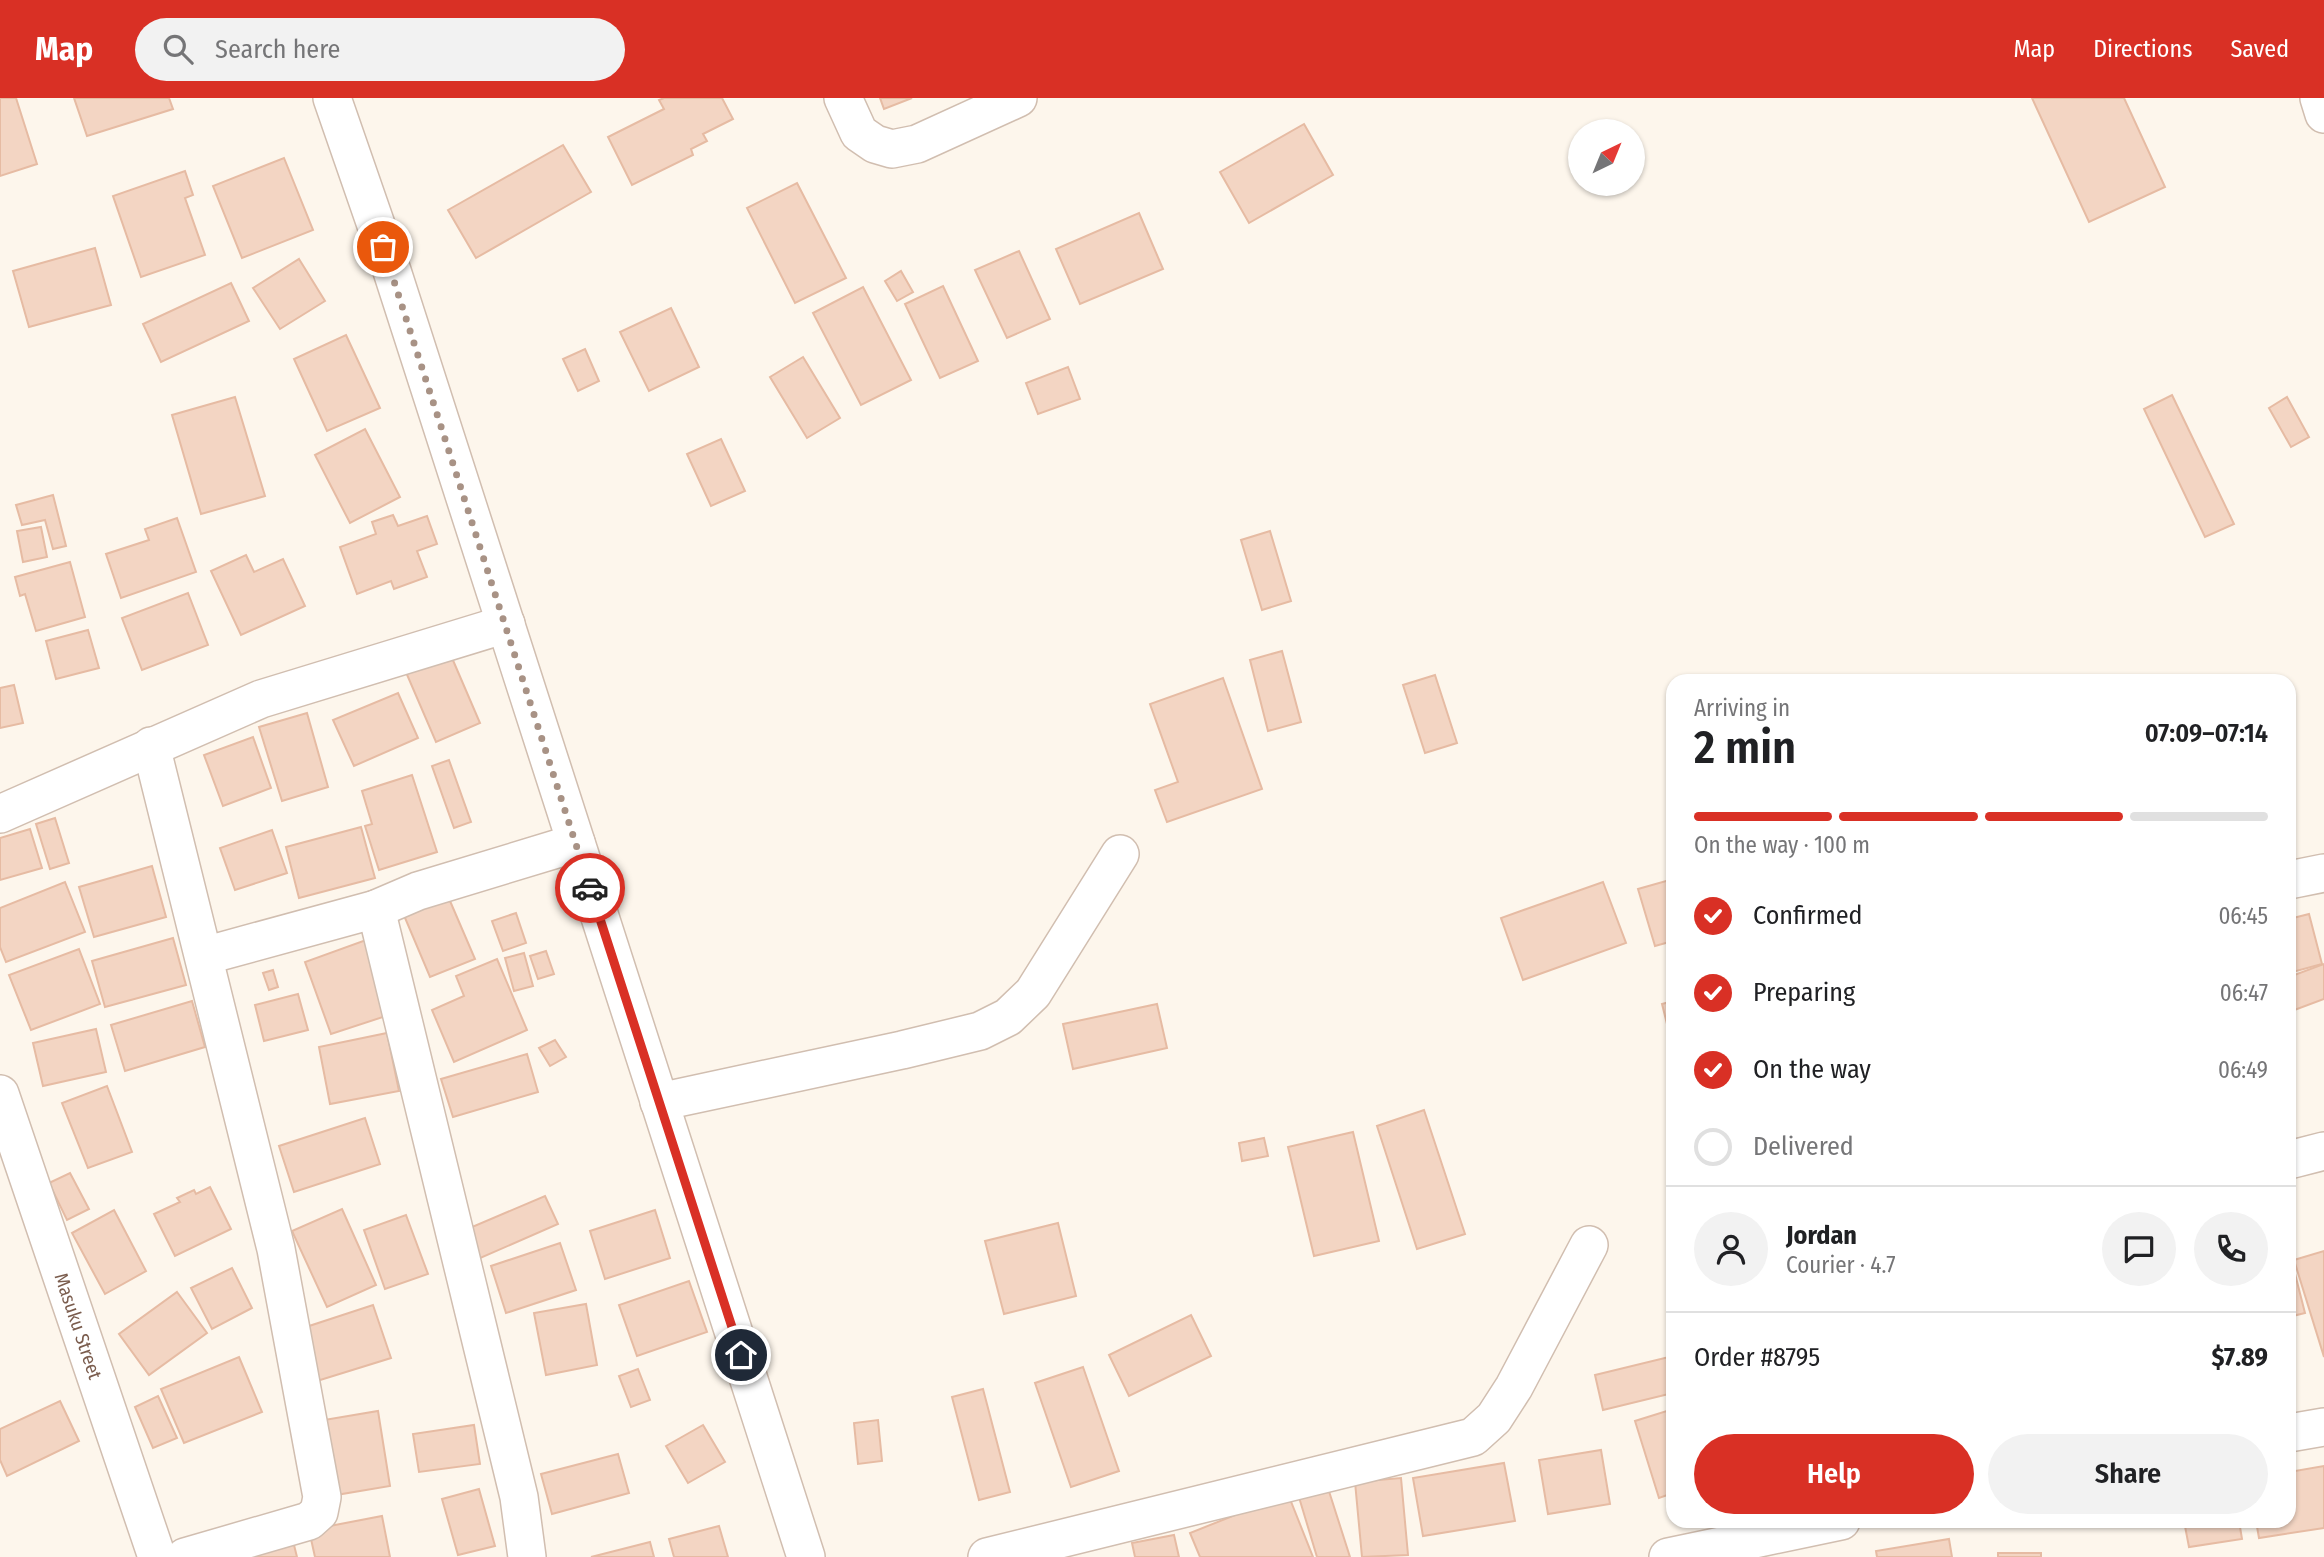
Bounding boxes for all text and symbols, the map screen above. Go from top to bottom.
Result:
search box [135,18,625,81]
text: Map [35,29,93,69]
icon: search [159,30,197,68]
text: Search here [215,34,340,65]
text: Map [2014,35,2055,63]
text: Directions [2093,35,2192,63]
text: Saved [2230,35,2289,63]
north arrow [1568,119,1645,196]
map controls [1568,119,1645,196]
pin [353,217,413,277]
icon: bag [364,228,402,266]
text: Arriving in [1694,694,1790,722]
text: 07:09–07:14 [2145,718,2268,749]
text: 2 min [1694,720,1796,775]
text: On the way · 100 m [1694,831,1870,859]
courier [555,853,625,923]
icon: car [571,869,609,907]
icon: check [1694,897,1732,935]
text: Confirmed [1753,900,1863,931]
text: 06:45 [2218,902,2268,930]
icon: check [1694,974,1732,1012]
text: Preparing [1753,977,1855,1008]
text: 06:47 [2220,979,2268,1007]
icon: check [1694,1051,1732,1089]
text: On the way [1753,1054,1871,1085]
text: 06:49 [2218,1056,2268,1084]
text: Delivered [1753,1131,1854,1162]
button: person [1694,1212,1768,1286]
button: chat [2102,1212,2176,1286]
button: phone [2194,1212,2268,1286]
text: Jordan [1786,1220,1857,1251]
text: Courier · 4.7 [1786,1251,1896,1279]
street label: Masuku Street [50,1270,108,1383]
pin [711,1325,771,1385]
icon: home [722,1336,760,1374]
text: Order #8795 [1694,1342,1820,1373]
text: $7.89 [2212,1342,2268,1373]
button: Help [1694,1434,1974,1514]
button: Share [1988,1434,2268,1514]

